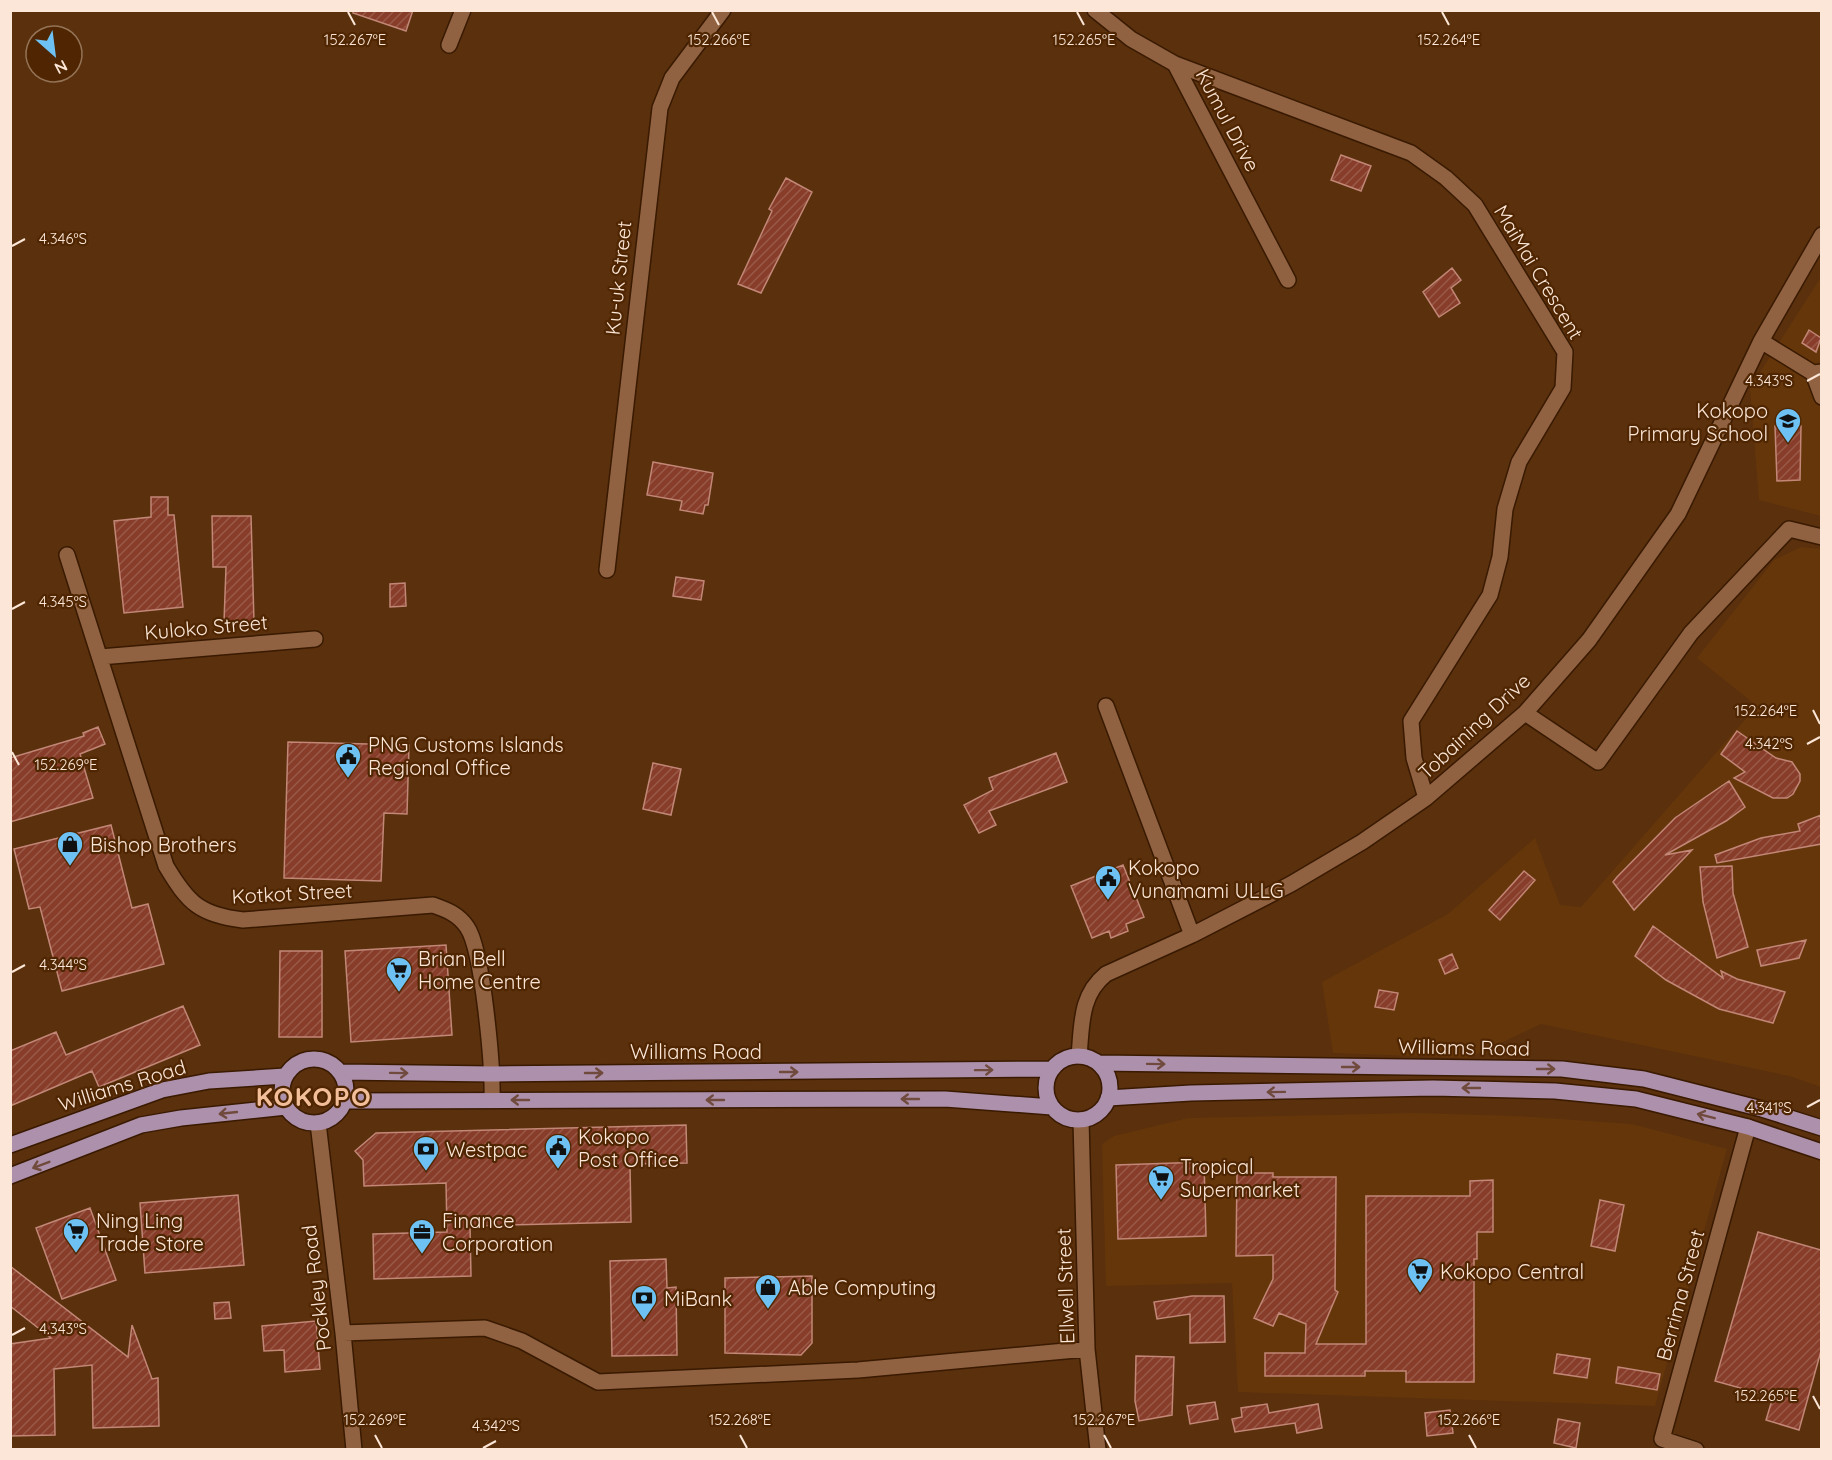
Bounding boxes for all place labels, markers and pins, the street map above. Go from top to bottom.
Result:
place label: Kokopo Primary School [1628,398,1768,446]
school or university icon: Kokopo Primary School [1773,406,1803,444]
place label: PNG Customs Islands Regional Office [368,732,564,780]
public building icon: PNG Customs Islands Regional Office [333,741,363,779]
shop icon: Bishop Brothers [55,829,85,867]
place label: Bishop Brothers [90,832,237,857]
place label: Kokopo Vunamami ULLG [1128,855,1284,903]
public building icon: Kokopo Vunamami ULLG [1093,863,1123,901]
place label: Brian Bell Home Centre [418,946,541,994]
supermarket icon: Brian Bell Home Centre [384,955,414,993]
place label: Kokopo Post Office [578,1124,679,1172]
public building icon: Kokopo Post Office [543,1132,573,1170]
bank icon: Westpac [411,1134,441,1172]
place label: Westpac [446,1137,527,1162]
place label: Tropical Supermarket [1180,1154,1300,1202]
supermarket icon: Tropical Supermarket [1146,1163,1176,1201]
place label: Ning Ling Trade Store [96,1208,204,1256]
place label: Finance Corporation [442,1208,553,1256]
supermarket icon: Ning Ling Trade Store [61,1216,91,1254]
office icon: Finance Corporation [407,1217,437,1255]
supermarket icon: Kokopo Central [1405,1256,1435,1294]
place label: Kokopo Central [1440,1259,1584,1284]
shop icon: Able Computing [753,1272,783,1310]
place label: Able Computing [788,1275,936,1300]
bank icon: MiBank [629,1283,659,1321]
place label: MiBank [664,1286,732,1311]

